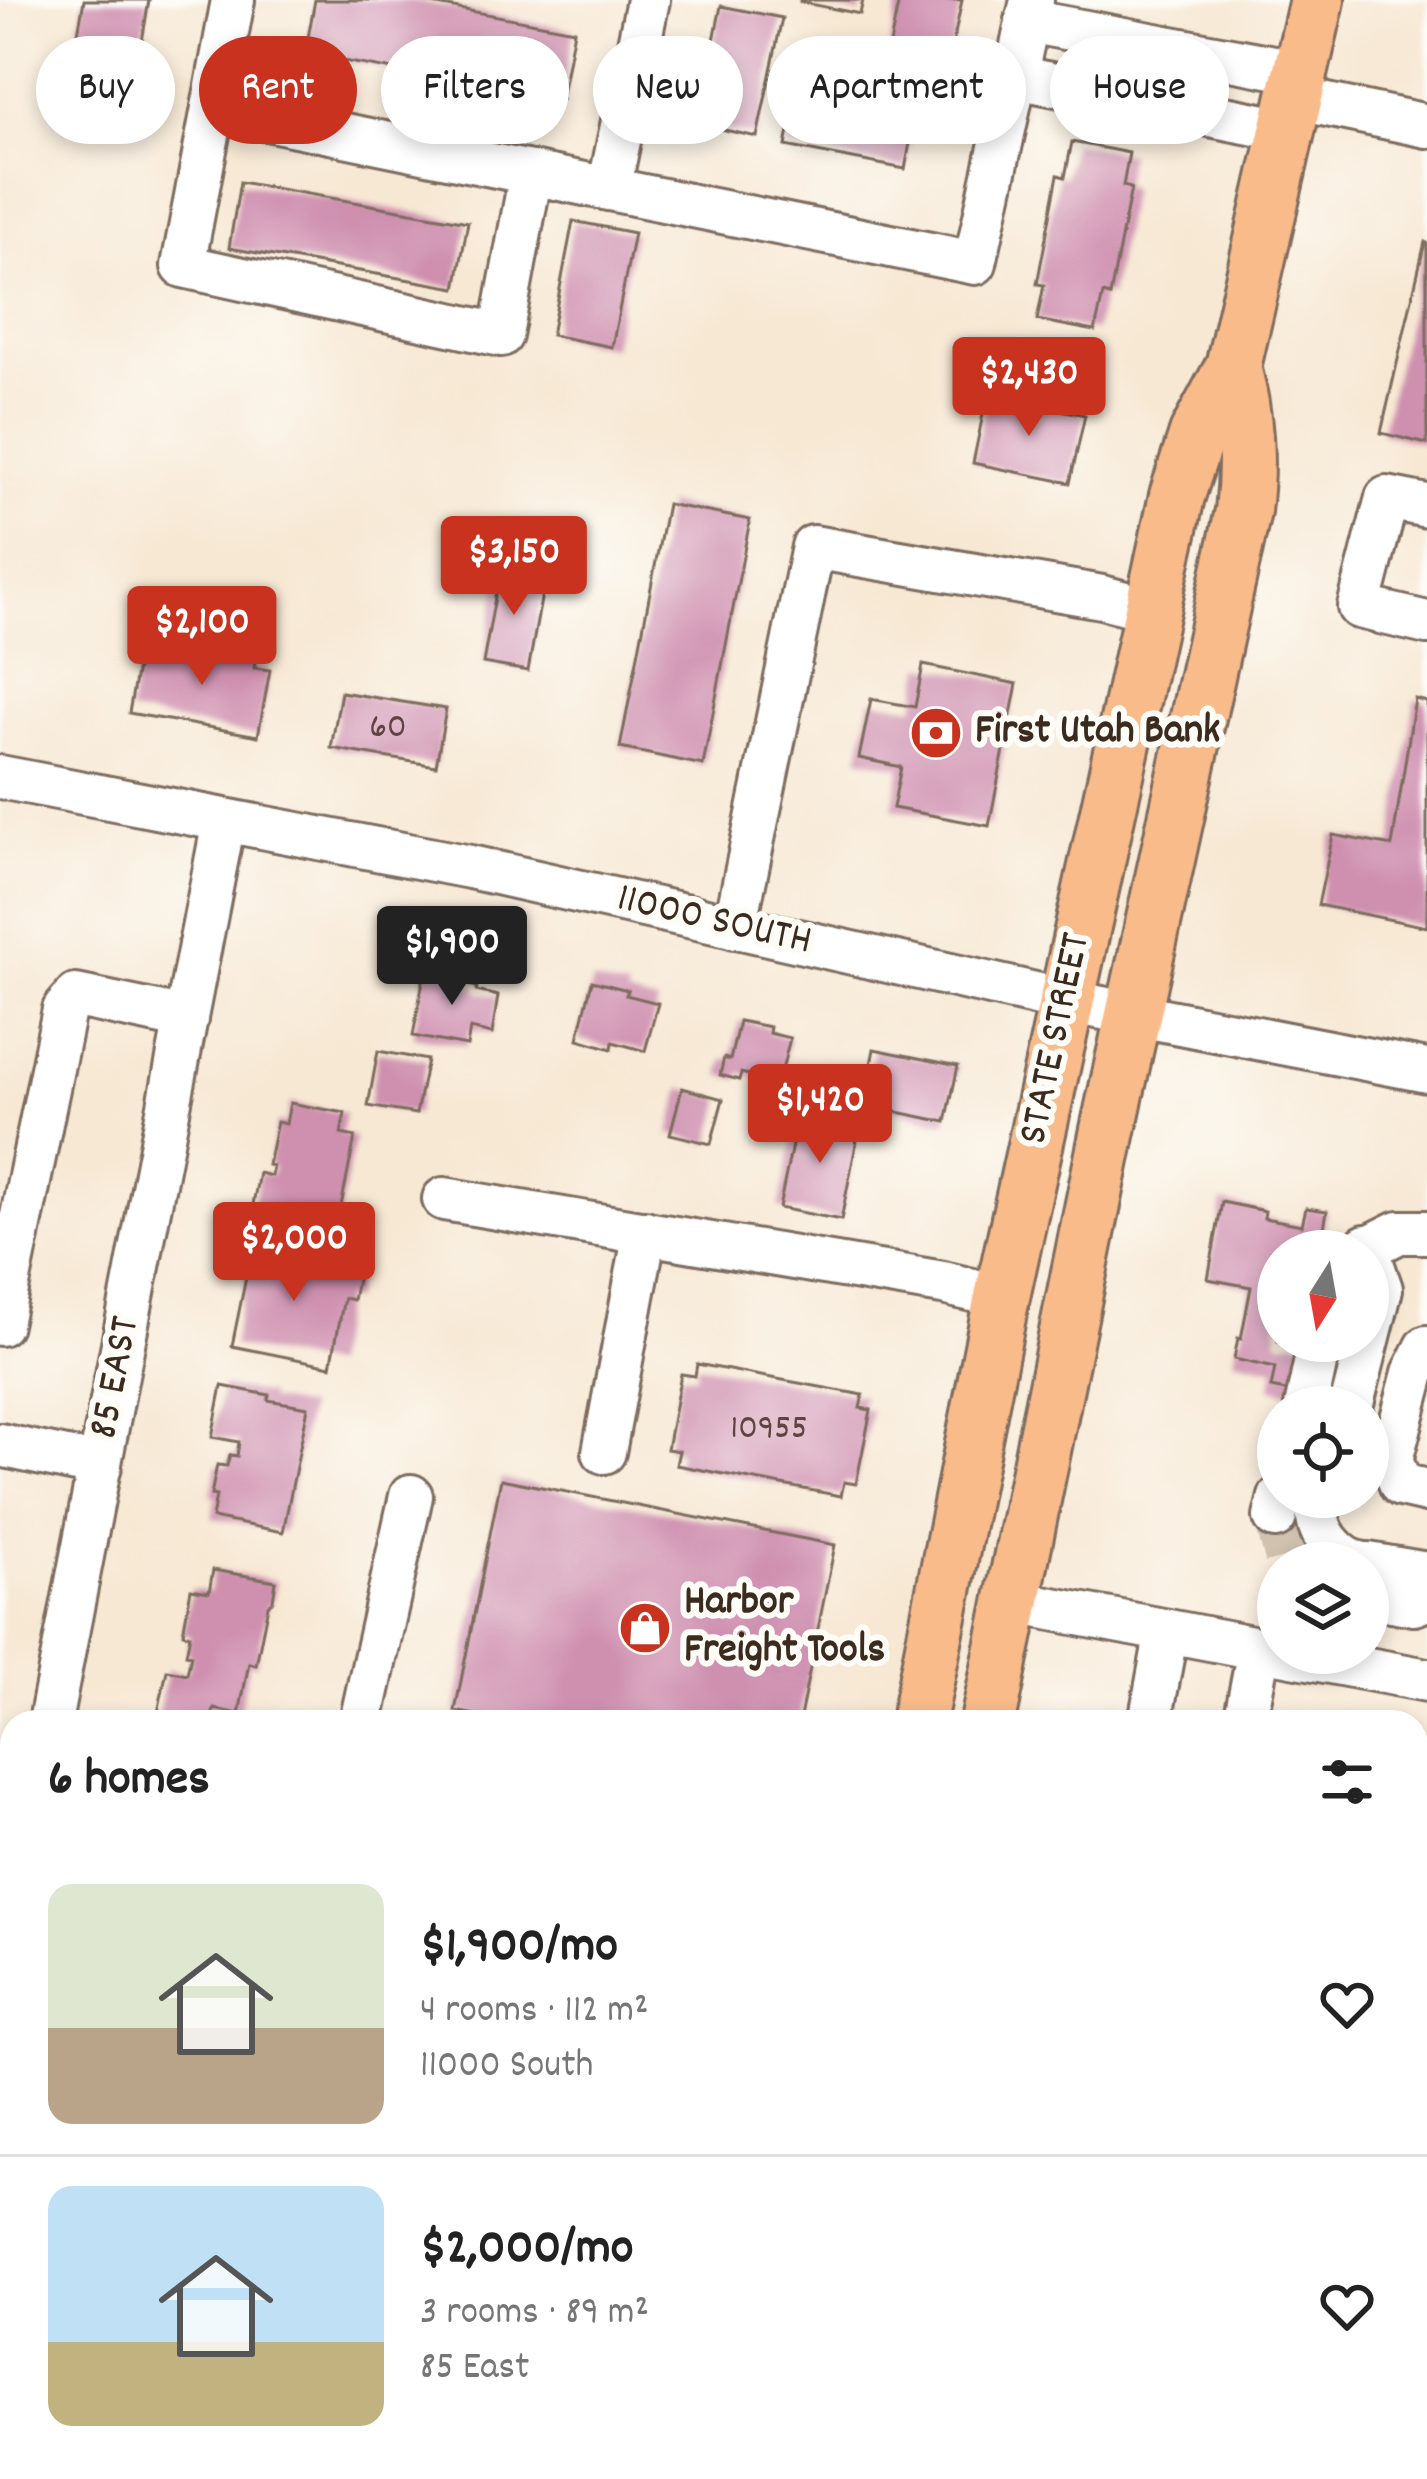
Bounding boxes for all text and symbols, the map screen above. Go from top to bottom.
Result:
chip: Buy [36,36,175,144]
chip: Rent [199,36,357,144]
chip: Filters [381,36,569,144]
chip: New [593,36,743,144]
chip: Apartment [767,36,1026,144]
chip: House [1050,36,1229,144]
pin: $2,430 [931,337,1127,439]
text: $2,430 [980,348,1078,403]
pin: $3,150 [416,516,612,618]
text: $3,150 [468,527,560,582]
pin: $2,100 [104,586,300,688]
text: $2,100 [154,597,250,652]
house number: 60 [369,703,407,755]
place label: First Utah Bank [975,703,1220,763]
bank icon: First Utah Bank [908,705,964,761]
street label: 11000 SOUTH [611,871,817,973]
pin: $1,900 [354,906,550,1008]
text: $1,900 [404,917,500,972]
street label: STATE STREET [1005,928,1109,1150]
pin: $1,420 [722,1064,918,1166]
text: $1,420 [775,1075,865,1130]
pin: $2,000 [196,1202,392,1304]
text: $2,000 [240,1213,348,1268]
north arrow [1257,1230,1389,1362]
map controls [1257,1230,1389,1674]
street label: 85 EAST [76,1312,158,1444]
button: locate [1257,1386,1389,1518]
house number: 10955 [730,1404,808,1456]
button: layers [1257,1542,1389,1674]
place label: Harbor Freight Tools [684,1574,885,1682]
shop icon: Harbor Freight Tools [617,1600,673,1656]
text: 6 homes [48,1746,210,1818]
icon: filters [1314,1749,1380,1815]
text: $1,900/mo [420,1913,618,1985]
icon: home [144,1932,288,2076]
icon: heart [1314,1971,1380,2037]
text: 4 rooms · 112 m² [420,1985,648,2040]
text: 11000 South [420,2040,593,2095]
text: $2,000/mo [420,2215,634,2287]
icon: home [144,2234,288,2378]
icon: heart [1314,2273,1380,2339]
text: 3 rooms · 89 m² [420,2287,649,2342]
text: 85 East [420,2342,529,2397]

